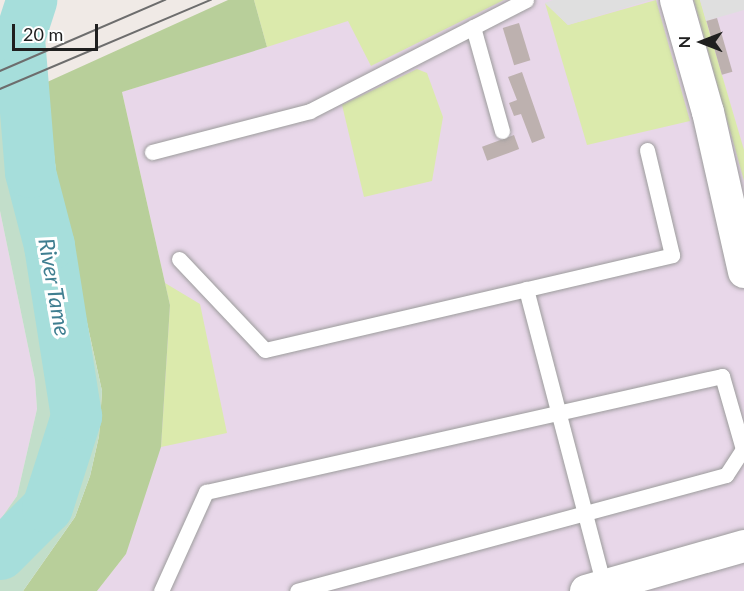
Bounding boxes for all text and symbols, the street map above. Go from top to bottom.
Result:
scale bar [15,12,100,50]
north arrow [672,12,732,72]
text: 20 m [23,23,63,45]
text: N [674,36,693,48]
water label: River Tame [33,236,77,338]

